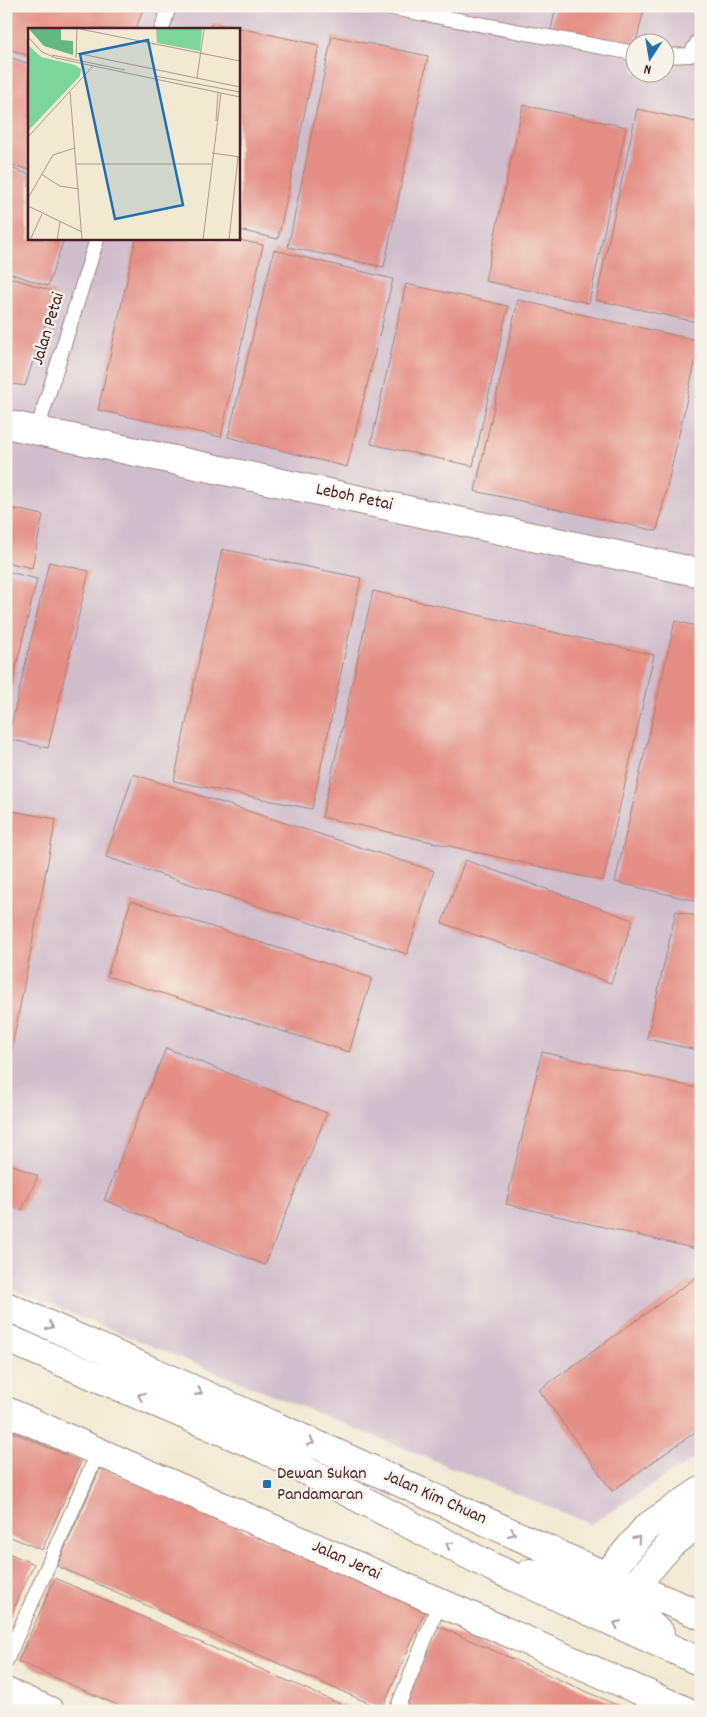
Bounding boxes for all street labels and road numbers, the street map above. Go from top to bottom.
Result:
street label: Jalan Petai [26,290,72,368]
street label: Leboh Petai [313,478,395,518]
street label: Jalan Kim Chuan [380,1464,490,1532]
street label: Jalan Jerai [308,1535,384,1587]

